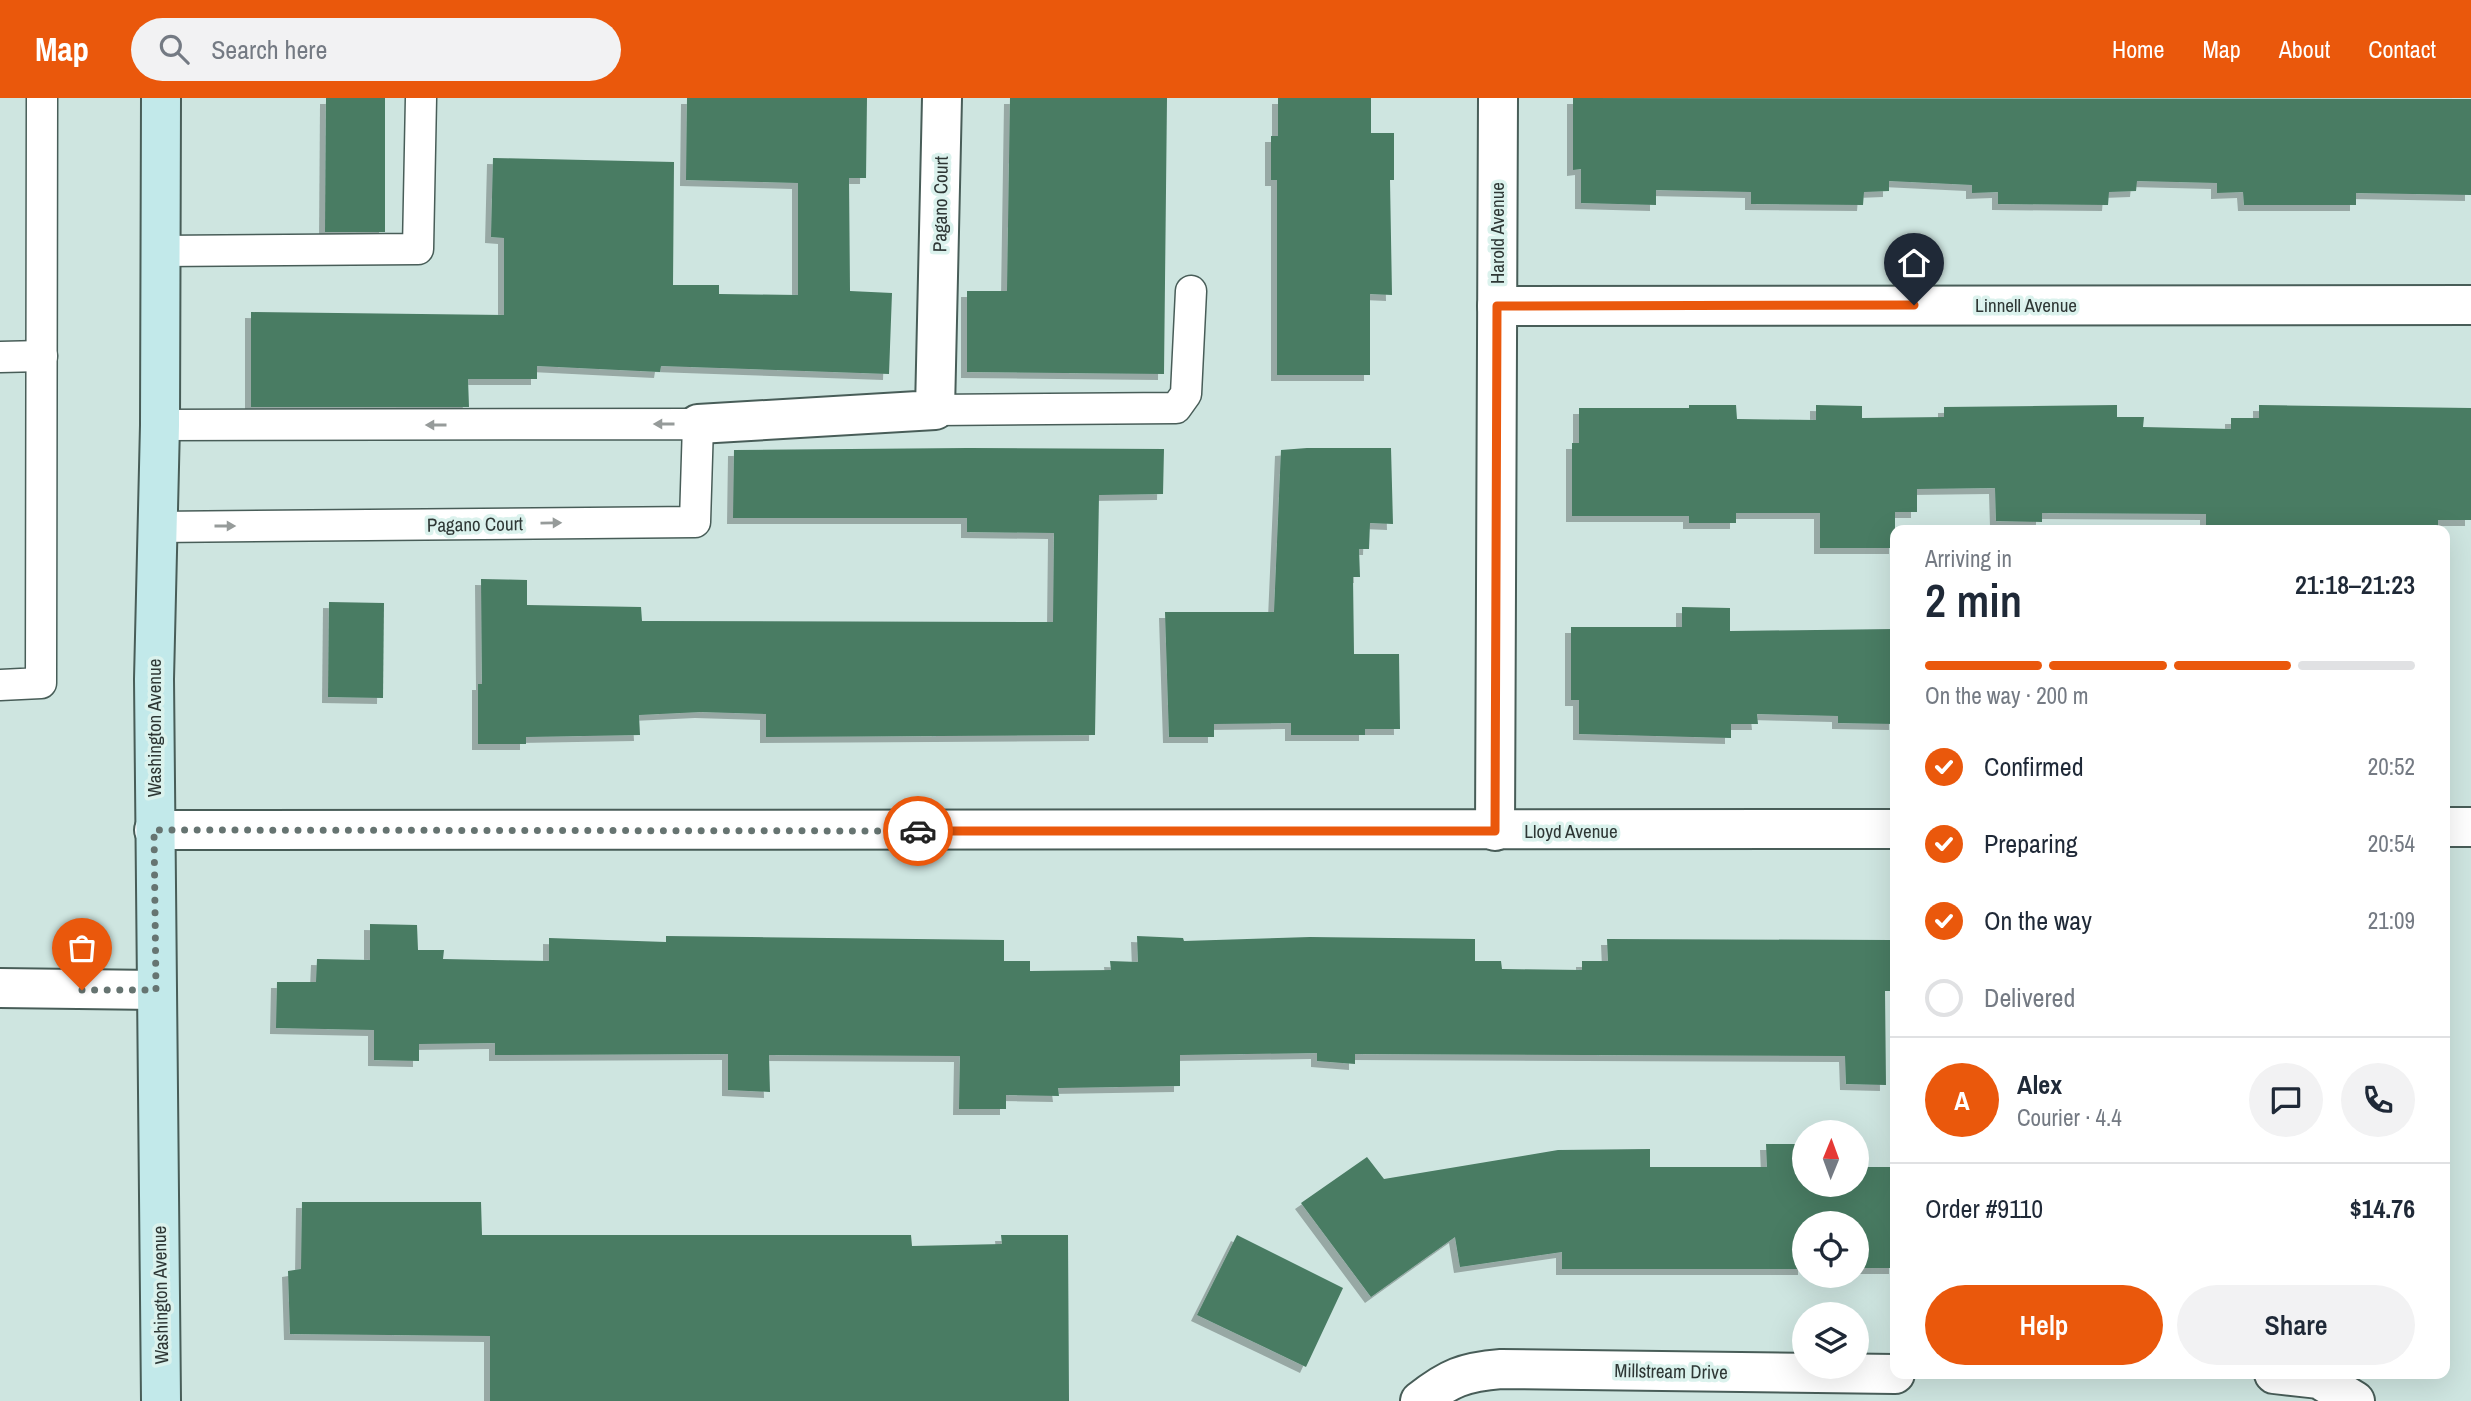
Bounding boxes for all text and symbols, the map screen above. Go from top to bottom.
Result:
search box [131,18,621,81]
text: Map [35,27,89,71]
icon: search [155,30,193,68]
text: Search here [211,32,327,67]
text: Home [2112,33,2164,65]
text: Map [2202,33,2241,65]
text: About [2279,33,2330,65]
text: Contact [2368,33,2436,65]
street label: Pagano Court [926,155,954,252]
street label: Harold Avenue [1484,182,1510,284]
pin [1884,233,1944,305]
icon: home [1895,244,1933,282]
street label: Linnell Avenue [1975,292,2077,318]
one-way arrow [653,418,675,430]
one-way arrow [425,419,447,431]
street label: Pagano Court [427,510,524,538]
one-way arrow [540,517,562,529]
one-way arrow [215,520,237,532]
text: Arriving in [1925,543,2012,574]
text: 21:18–21:23 [2295,567,2415,602]
text: 2 min [1925,569,2022,631]
street label: Washington Avenue [141,659,167,797]
text: On the way · 200 m [1925,680,2089,711]
icon: check [1925,748,1963,786]
text: Confirmed [1984,749,2084,784]
text: 20:52 [2368,751,2415,782]
courier [883,796,953,866]
icon: car [899,812,937,850]
street label: Lloyd Avenue [1524,818,1618,844]
icon: check [1925,825,1963,863]
text: Preparing [1984,826,2078,861]
text: 20:54 [2368,828,2415,859]
icon: check [1925,902,1963,940]
text: On the way [1984,903,2092,938]
text: 21:09 [2368,905,2415,936]
pin [52,918,112,990]
icon: bag [63,929,101,967]
text: Delivered [1984,980,2075,1015]
button: chat [2249,1063,2323,1137]
button: phone [2341,1063,2415,1137]
text: Alex [2017,1067,2062,1102]
text: A [1954,1083,1970,1118]
text: Courier · 4.4 [2017,1102,2122,1133]
north arrow [1792,1120,1869,1197]
map controls [1792,1120,1869,1379]
text: Order #9110 [1925,1191,2043,1226]
text: $14.76 [2350,1191,2415,1226]
button: locate [1792,1211,1869,1288]
street label: Washington Avenue [146,1225,174,1365]
button: Help [1925,1285,2163,1365]
button: Share [2177,1285,2415,1365]
button: layers [1792,1302,1869,1379]
street label: Millstream Drive [1614,1357,1728,1385]

